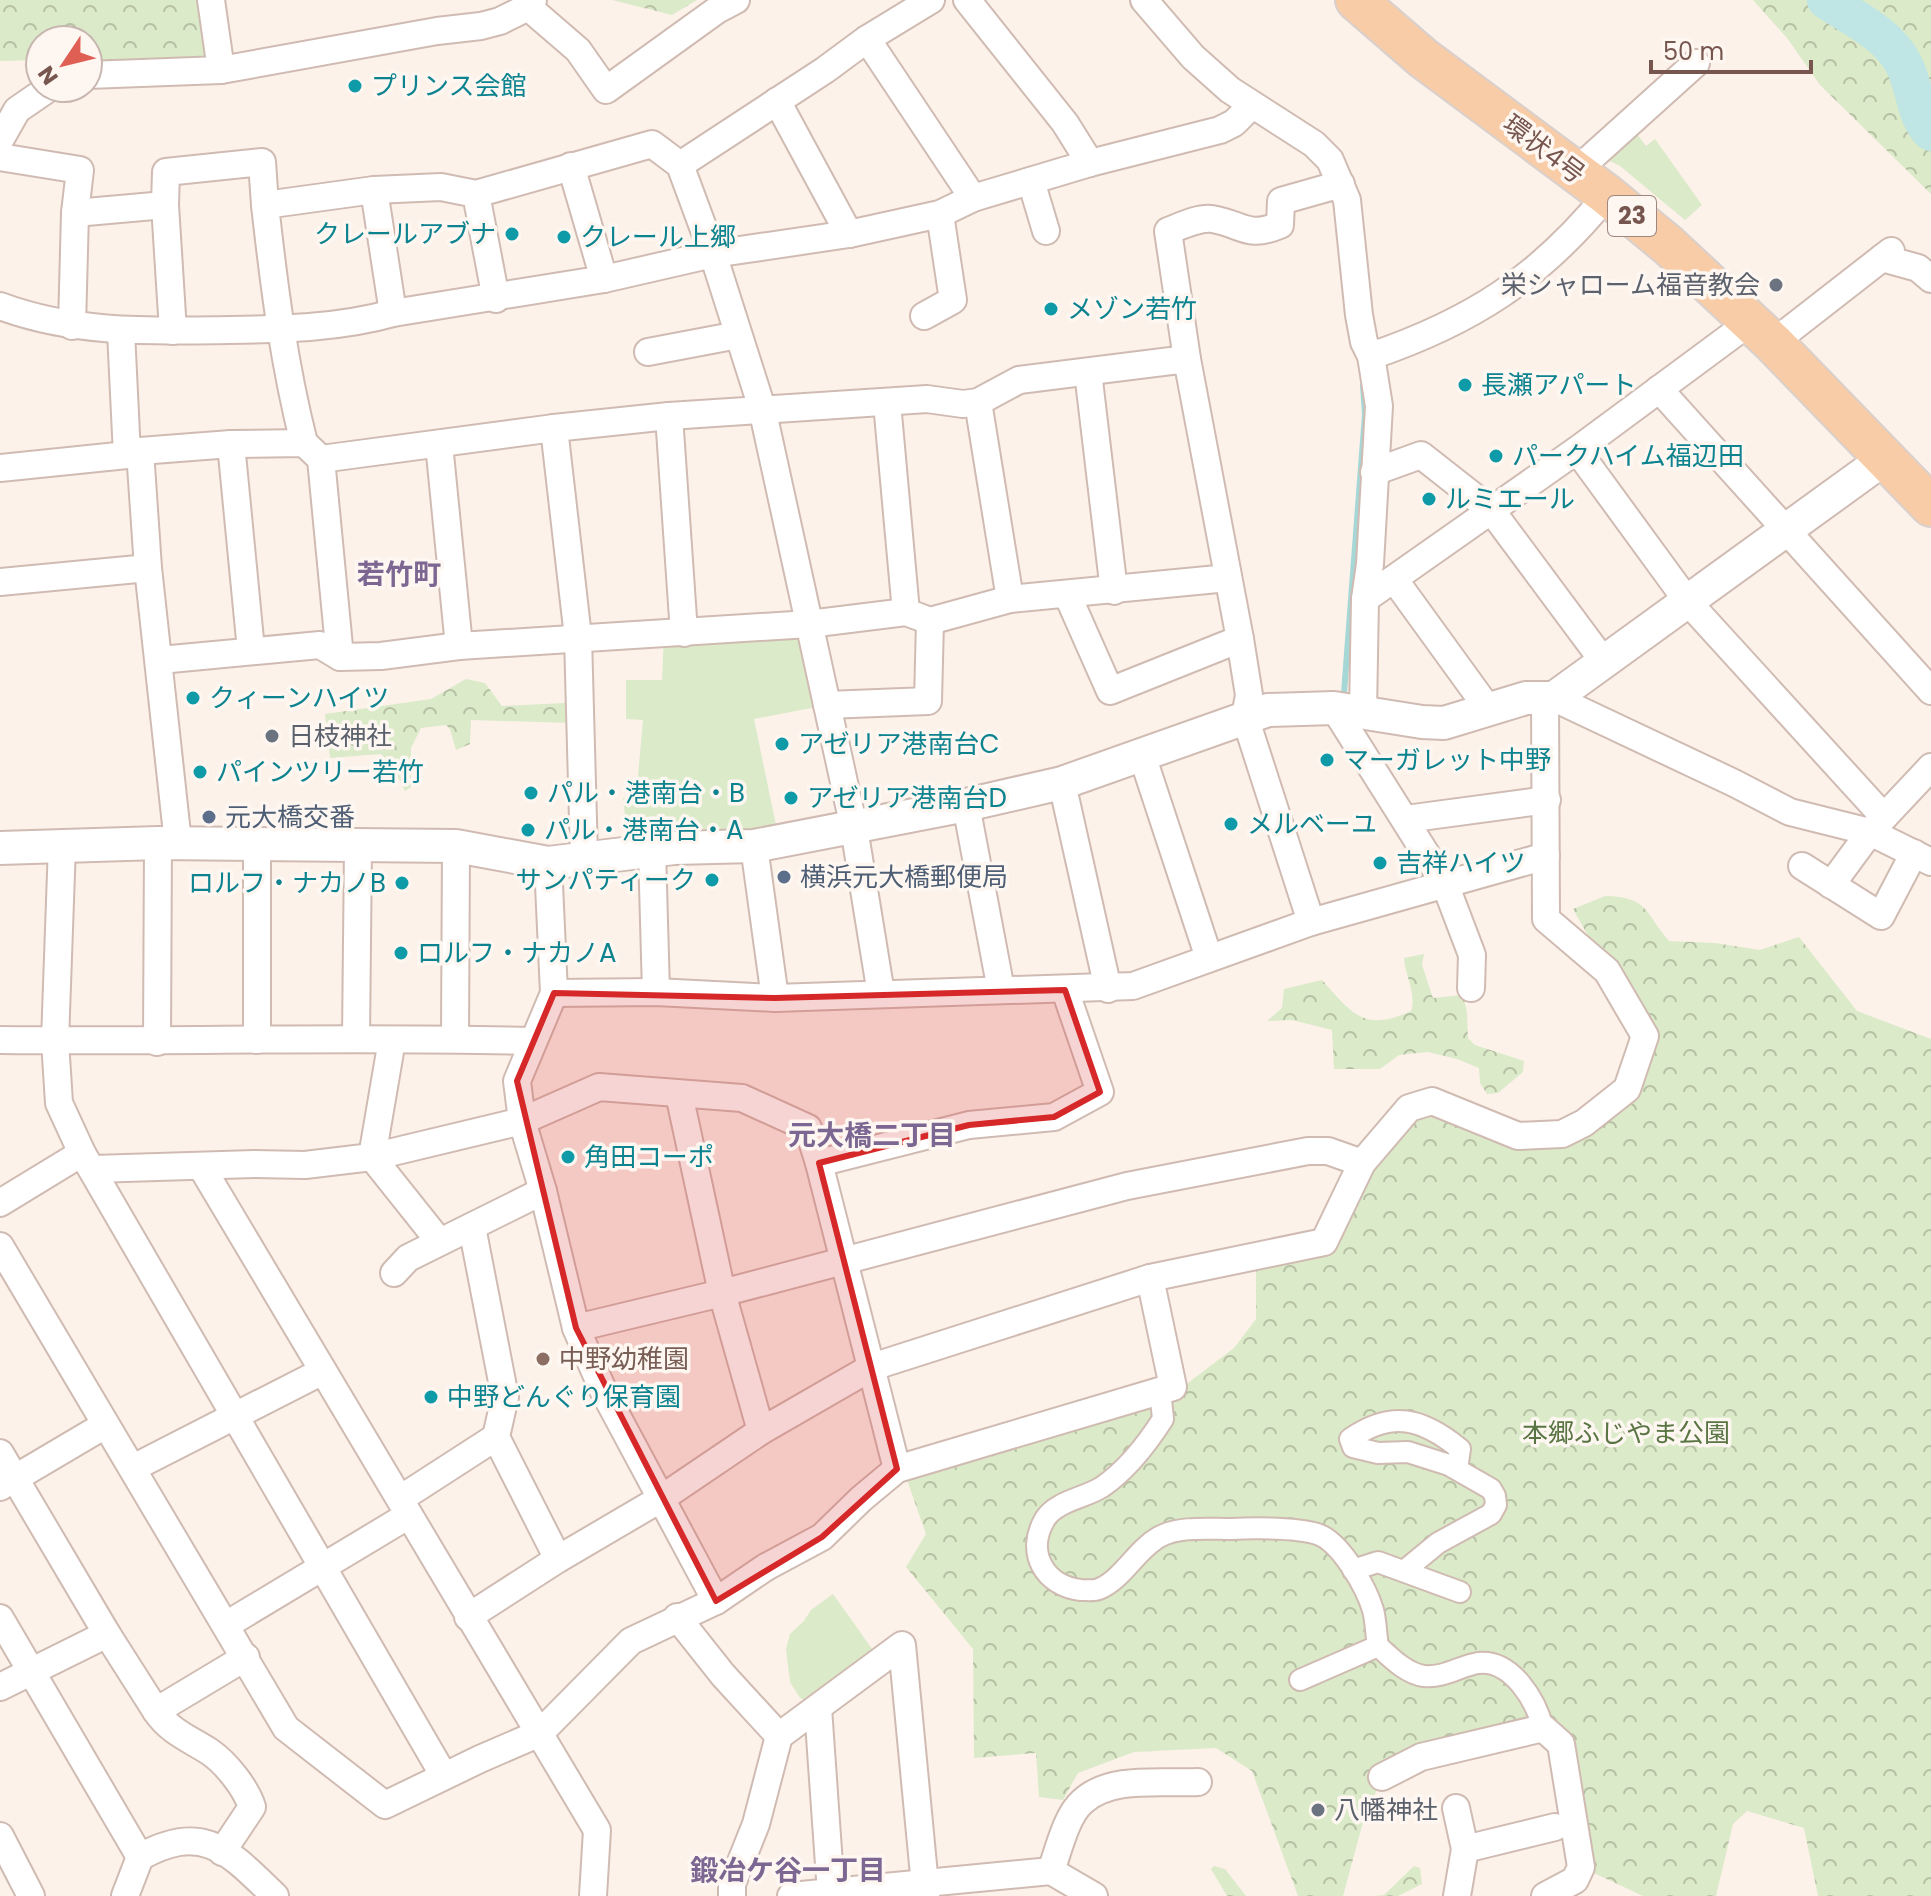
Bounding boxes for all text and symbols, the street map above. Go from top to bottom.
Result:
north arrow [24,24,104,104]
scale bar [1651,24,1811,74]
text: 50 m [1663,35,1724,68]
text: N [31,60,65,91]
place label: プリンス会館 [371,68,526,104]
marker: プリンス会館 [346,77,364,95]
street label: 環状4号 [1495,106,1593,192]
road number: 23 [1608,196,1656,236]
place label: クレールアブナ [314,216,496,252]
place label: クレール上郷 [580,219,736,255]
marker: クレールアブナ [503,225,521,243]
marker: クレール上郷 [555,228,573,246]
place label: 栄シャローム福音教会 [1501,267,1760,303]
marker: 栄シャローム福音教会 [1767,276,1785,294]
place label: メゾン若竹 [1067,291,1197,327]
marker: メゾン若竹 [1042,300,1060,318]
place label: 長瀬アパート [1481,367,1636,403]
marker: 長瀬アパート [1456,376,1474,394]
place label: パークハイム福辺田 [1512,438,1744,474]
marker: パークハイム福辺田 [1487,447,1505,465]
place label: ルミエール [1445,481,1575,517]
marker: ルミエール [1420,490,1438,508]
district label: 若竹町 [357,555,441,594]
place label: クィーンハイツ [209,680,389,716]
marker: クィーンハイツ [184,689,202,707]
place label: 日枝神社 [288,718,392,754]
place label: アゼリア港南台C [798,726,1000,762]
marker: 日枝神社 [263,727,281,745]
marker: アゼリア港南台C [773,735,791,753]
place label: マーガレット中野 [1343,742,1551,778]
marker: マーガレット中野 [1318,751,1336,769]
place label: パインツリー若竹 [216,754,424,790]
marker: パインツリー若竹 [191,763,209,781]
place label: パル・港南台・B [547,775,745,811]
place label: アゼリア港南台D [807,780,1007,816]
marker: パル・港南台・B [522,784,540,802]
marker: アゼリア港南台D [782,789,800,807]
place label: 元大橋交番 [225,799,355,835]
place label: メルベーユ [1247,806,1377,842]
marker: 元大橋交番 [200,808,218,826]
place label: パル・港南台・A [544,812,744,848]
marker: メルベーユ [1222,815,1240,833]
marker: パル・港南台・A [519,821,537,839]
place label: 吉祥ハイツ [1396,845,1525,881]
marker: 吉祥ハイツ [1371,854,1389,872]
place label: 横浜元大橋郵便局 [800,859,1008,895]
place label: サンパティーク [516,862,696,898]
place label: ロルフ・ナカノB [188,865,386,901]
marker: 横浜元大橋郵便局 [775,868,793,886]
marker: サンパティーク [703,871,721,889]
marker: ロルフ・ナカノB [393,874,411,892]
place label: ロルフ・ナカノA [417,935,617,971]
marker: ロルフ・ナカノA [392,944,410,962]
district label: 元大橋二丁目 [788,1116,956,1155]
place label: 角田コーポ [584,1139,714,1175]
marker: 角田コーポ [559,1148,577,1166]
place label: 中野幼稚園 [559,1341,689,1377]
marker: 中野幼稚園 [534,1350,552,1368]
place label: 中野どんぐり保育園 [447,1379,681,1415]
marker: 中野どんぐり保育園 [422,1388,440,1406]
park label: 本郷ふじやま公園 [1522,1415,1730,1451]
place label: 八幡神社 [1334,1792,1438,1828]
marker: 八幡神社 [1309,1801,1327,1819]
district label: 鍛冶ケ谷一丁目 [690,1851,886,1890]

